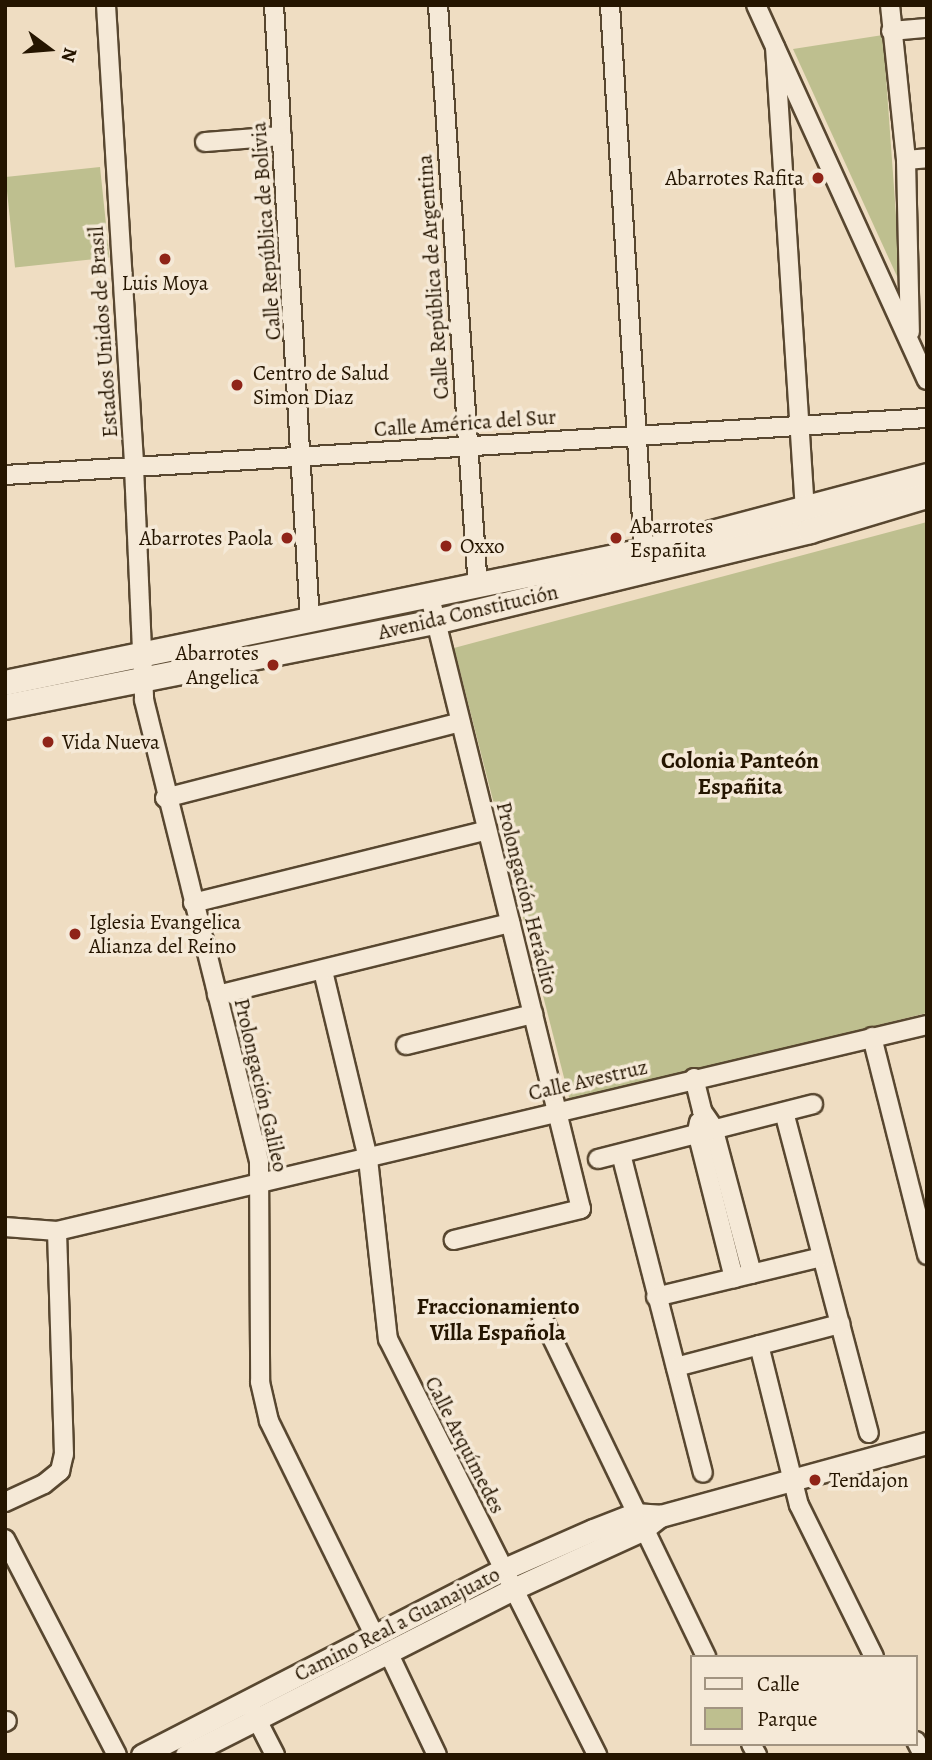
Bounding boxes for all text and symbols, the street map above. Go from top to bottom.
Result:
north arrow [14,14,84,84]
text: N [55,45,84,65]
street label: Calle República de Bolivia [246,121,286,341]
street label: Calle República de Argentina [412,154,454,400]
place label: Abarrotes Rafita [665,165,804,191]
marker: Abarrotes Rafita [810,170,826,186]
street label: Estados Unidos de Brasil [83,225,123,439]
marker: Luis Moya [157,251,173,267]
place label: Luis Moya [122,270,208,296]
place label: Centro de Salud Simon Diaz [253,360,389,410]
marker: Centro de Salud Simon Diaz [227,375,247,395]
street label: Calle América del Sur [373,404,557,442]
place label: Abarrotes Españita [630,513,713,563]
place label: Abarrotes Paola [139,525,273,551]
marker: Abarrotes Paola [279,530,295,546]
marker: Abarrotes Españita [608,530,624,546]
place label: Oxxo [460,533,505,559]
marker: Oxxo [438,538,454,554]
street label: Avenida Constitución [376,579,560,645]
place label: Abarrotes Angelica [176,640,259,690]
marker: Abarrotes Angelica [265,657,281,673]
place label: Vida Nueva [62,729,160,755]
marker: Vida Nueva [40,734,56,750]
district label: Colonia Panteón Españita [661,747,819,801]
street label: Prolongación Heráclito [491,799,563,997]
place label: Iglesia Evangelica Alianza del Reino [89,909,241,959]
marker: Iglesia Evangelica Alianza del Reino [67,926,83,942]
street label: Prolongación Galileo [229,996,293,1174]
street label: Calle Avestruz [526,1054,650,1106]
district label: Fraccionamiento Villa Española [416,1293,580,1347]
street label: Calle Arquímedes [420,1372,510,1518]
place label: Tendajon [829,1467,908,1493]
marker: Tendajon [807,1472,823,1488]
street label: Camino Real a Guanajuato [290,1561,504,1687]
legend [690,1655,918,1746]
text: Calle [757,1670,800,1698]
text: Parque [757,1705,817,1733]

